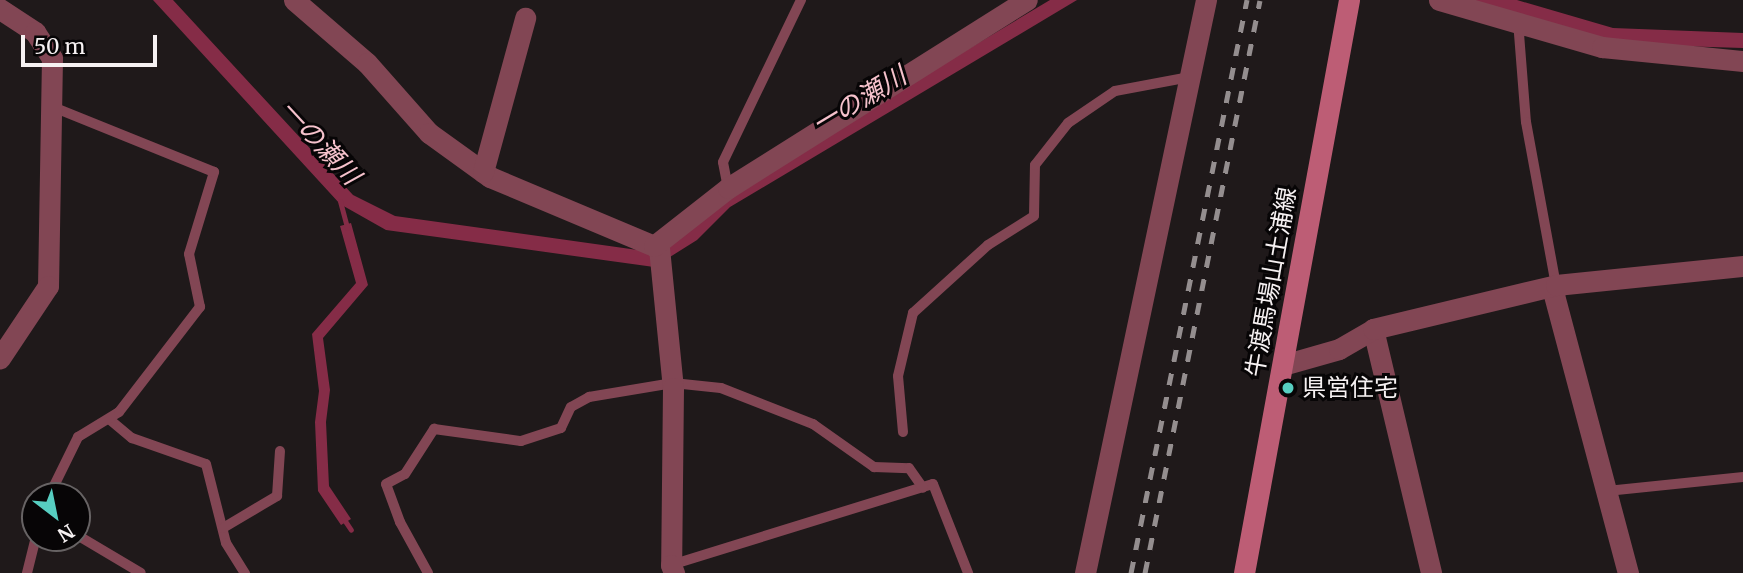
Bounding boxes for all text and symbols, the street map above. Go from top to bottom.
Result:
scale bar [24,21,161,65]
text: 50 m [34,33,85,60]
water label: 一の瀬川 [806,60,912,140]
water label: 一の瀬川 [273,93,367,191]
street label: 牛渡馬場山土浦線 [1240,185,1302,379]
place label: 県営住宅 [1302,374,1398,402]
marker: 県営住宅 [1280,380,1296,396]
north arrow [21,482,91,552]
text: N [53,519,79,547]

